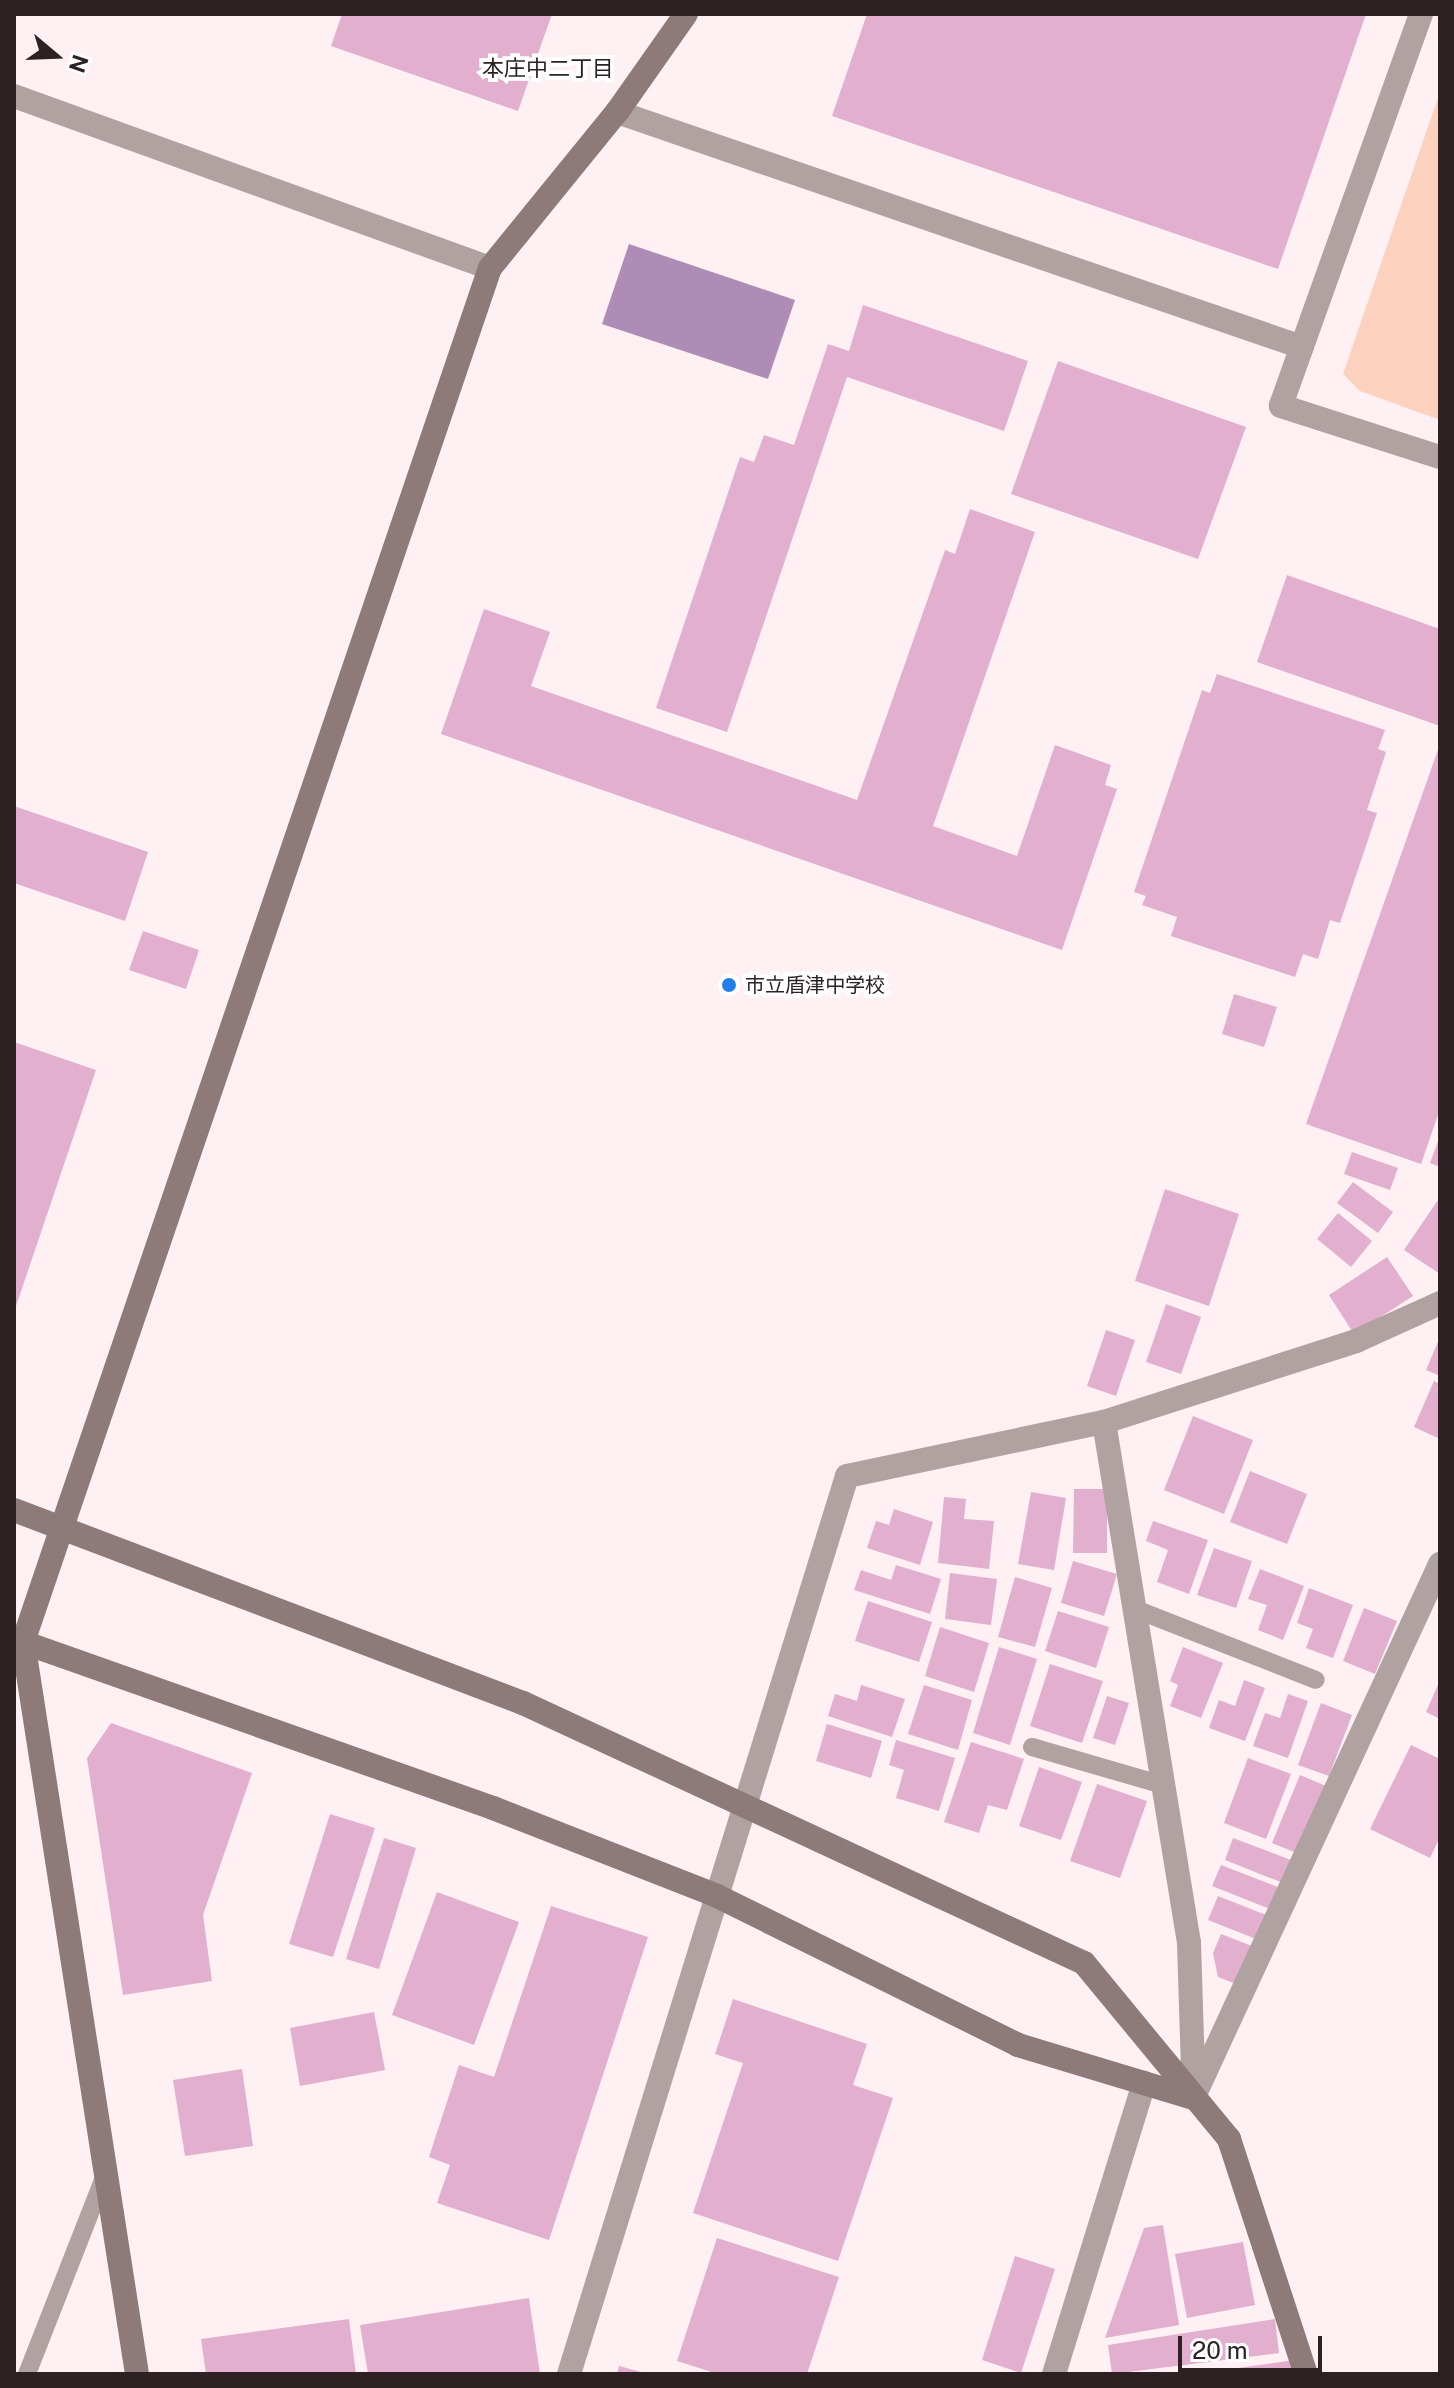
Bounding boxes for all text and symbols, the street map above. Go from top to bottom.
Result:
north arrow [16,16,96,96]
text: N [64,51,94,76]
district label: 本庄中二丁目 [482,56,614,82]
place label: 市立盾津中学校 [745,973,885,997]
marker: 市立盾津中学校 [720,976,738,994]
scale bar [1182,2320,1326,2370]
text: 20 m [1192,2336,1248,2364]

